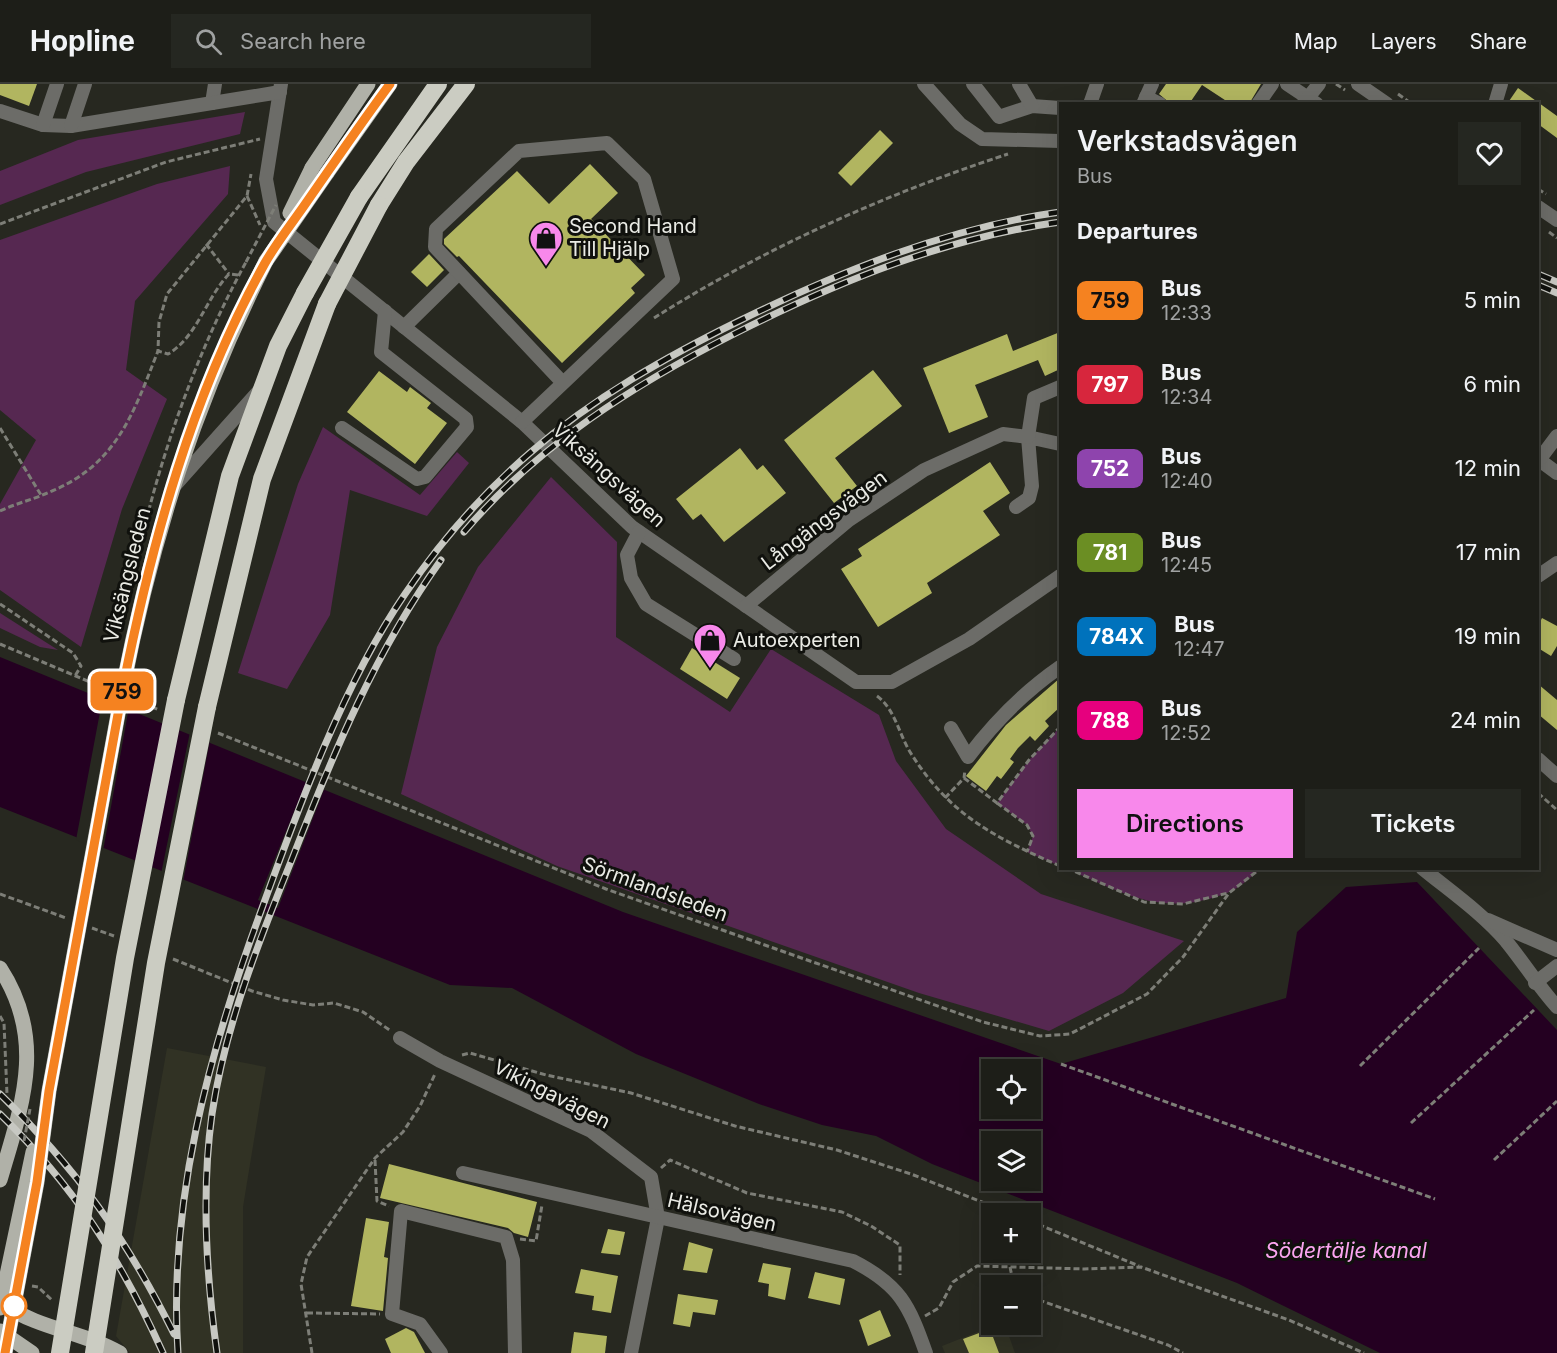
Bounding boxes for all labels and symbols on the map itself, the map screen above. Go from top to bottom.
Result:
place label: Second Hand Till Hjälp [569,214,697,261]
shop icon: Second Hand Till Hjälp [528,220,564,267]
street label: Viksängsvägen [547,418,671,532]
street label: Långängsvägen [757,465,891,575]
street label: Viksängsleden [99,505,155,645]
shop icon: Autoexperten [692,622,728,669]
place label: Autoexperten [733,628,861,652]
line badge: 759 [88,672,156,710]
street label: Sörmlandsleden [579,852,731,926]
street label: Vikingavägen [490,1054,614,1134]
street label: Hälsovägen [665,1188,779,1236]
water label: Södertälje kanal [1265,1238,1428,1263]
unlabelled marker [1,1293,27,1319]

